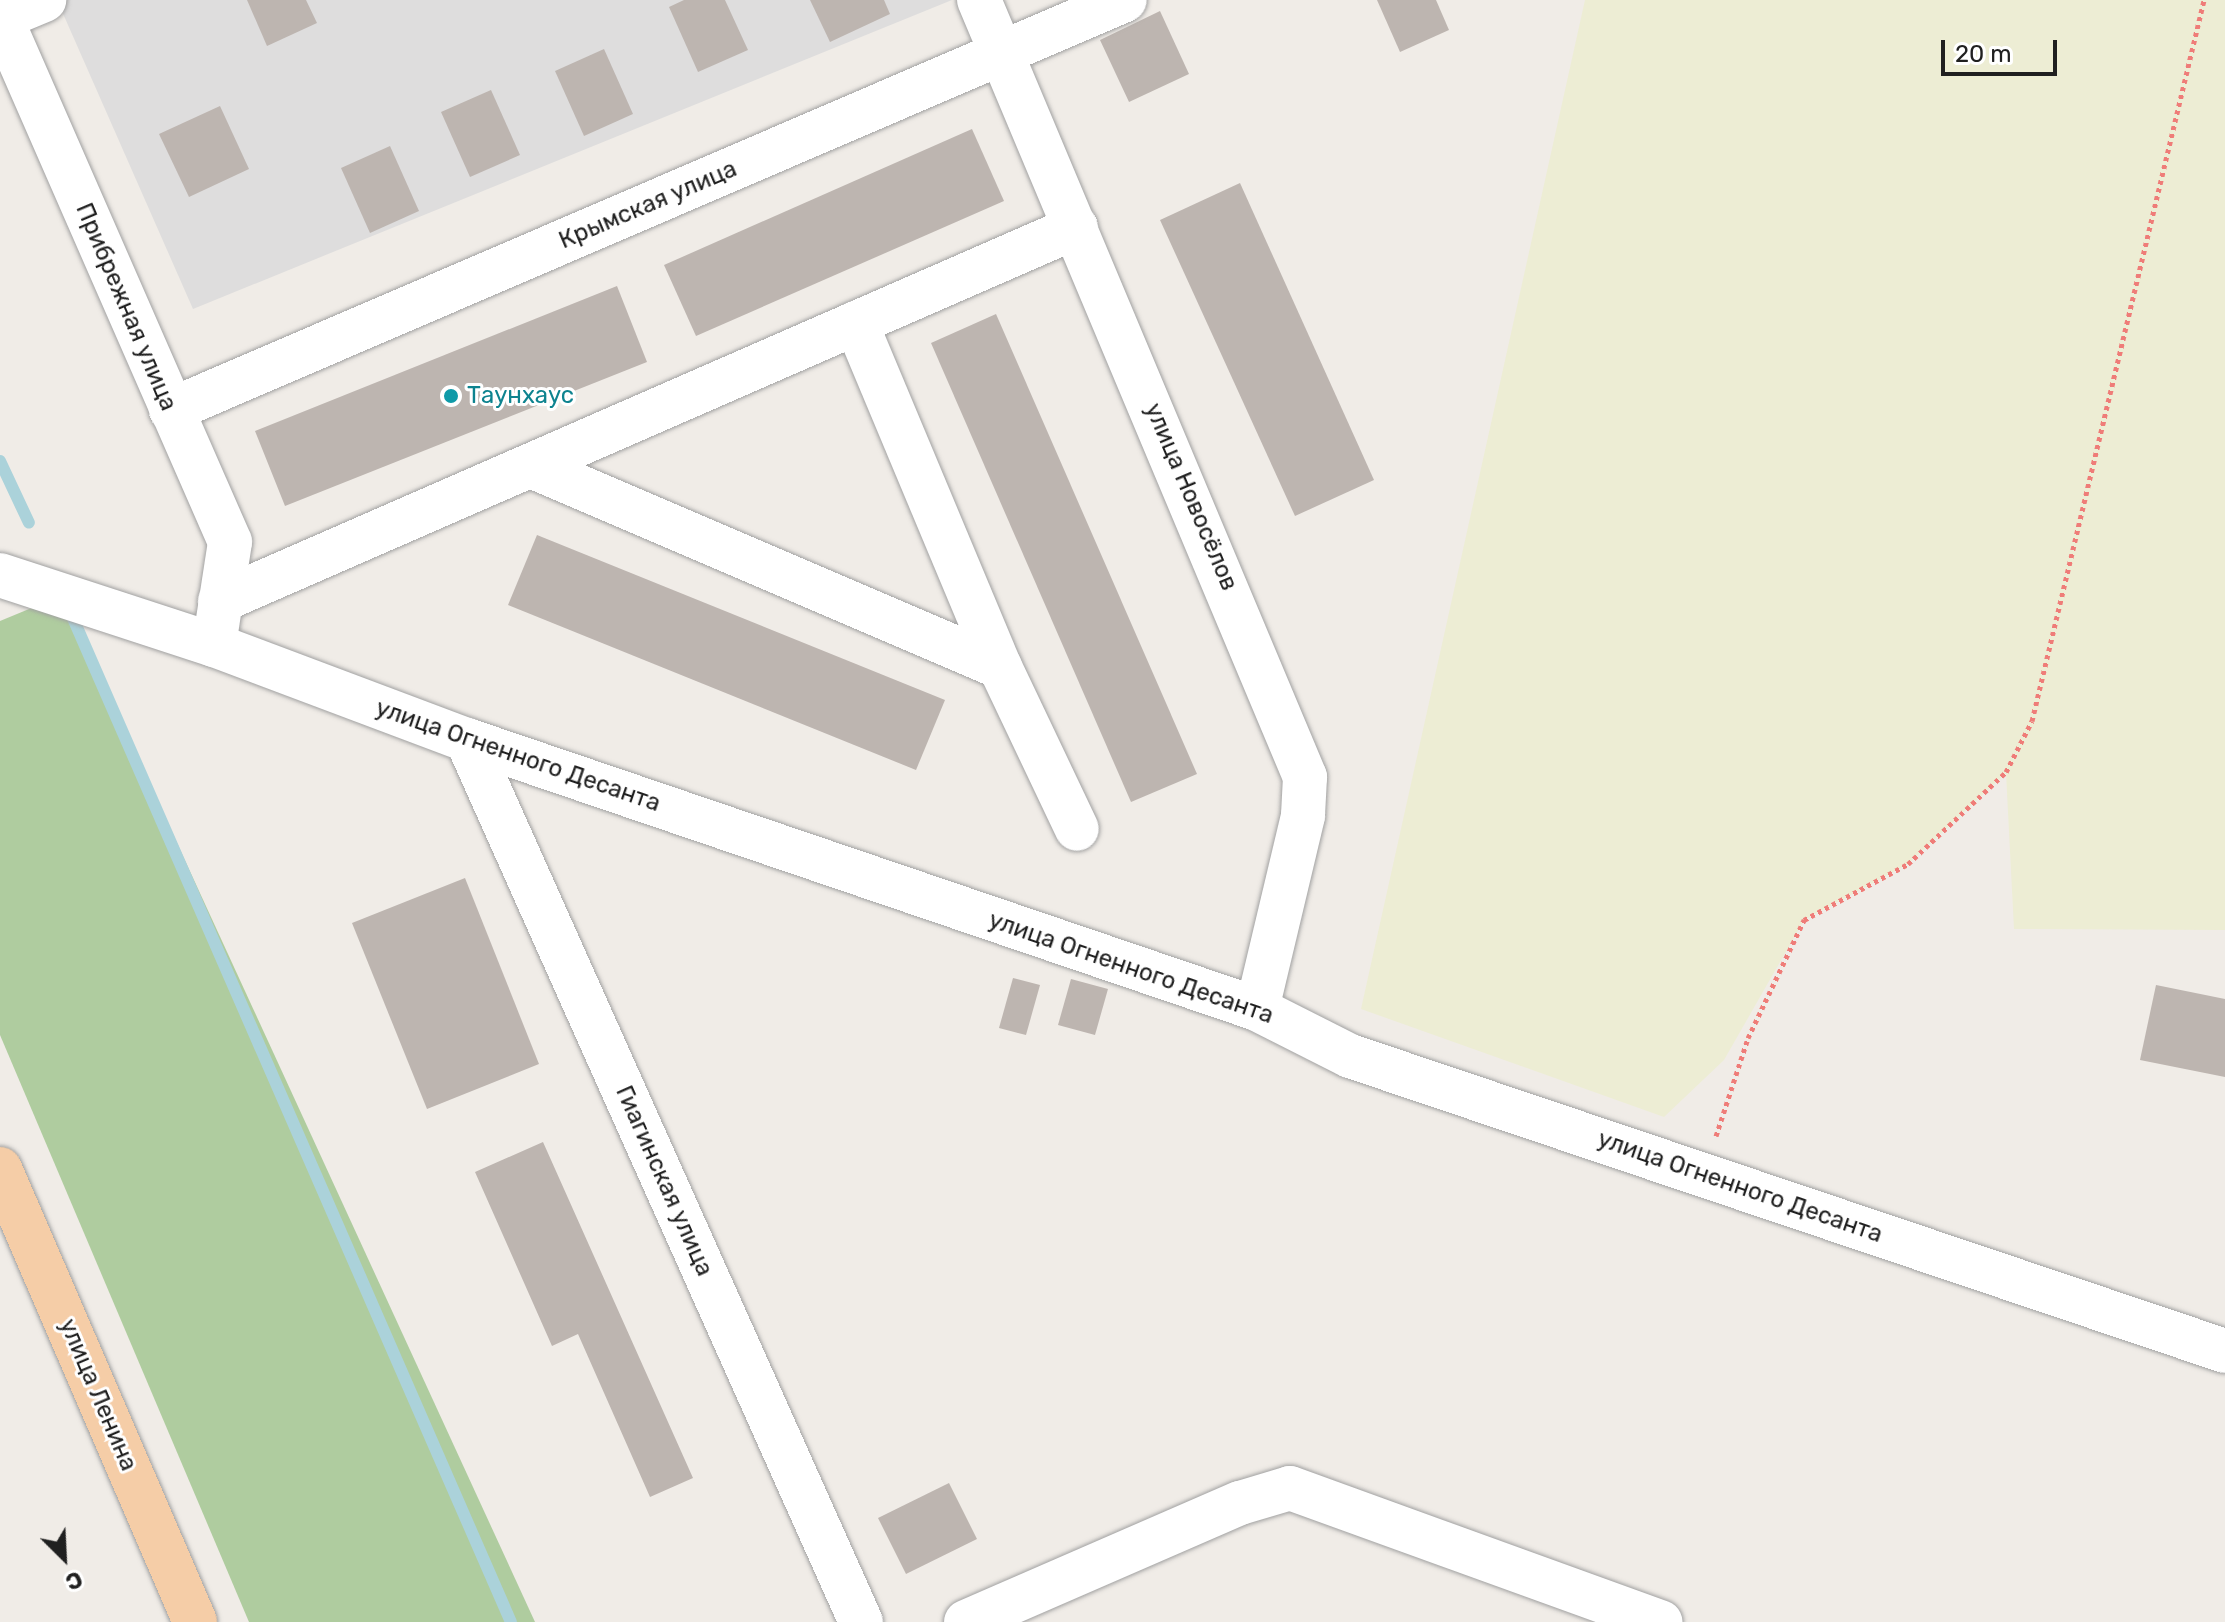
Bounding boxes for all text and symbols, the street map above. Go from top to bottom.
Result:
scale bar [1945,24,2061,74]
text: 20 m [1955,40,2012,68]
street label: Крымская улица [555,155,741,255]
street label: Прибрежная улица [69,199,183,415]
place label: Таунхаус [467,382,574,410]
marker: Таунхаус [442,387,460,405]
street label: улица Новосёлов [1139,399,1243,595]
street label: улица Огненного Десанта [372,694,664,818]
street label: улица Огненного Десанта [985,906,1277,1030]
street label: Гиагинская улица [609,1081,719,1281]
street label: улица Огненного Десанта [1594,1125,1886,1249]
street label: улица Ленина [53,1315,143,1475]
north arrow [24,1518,104,1598]
text: С [61,1565,87,1596]

